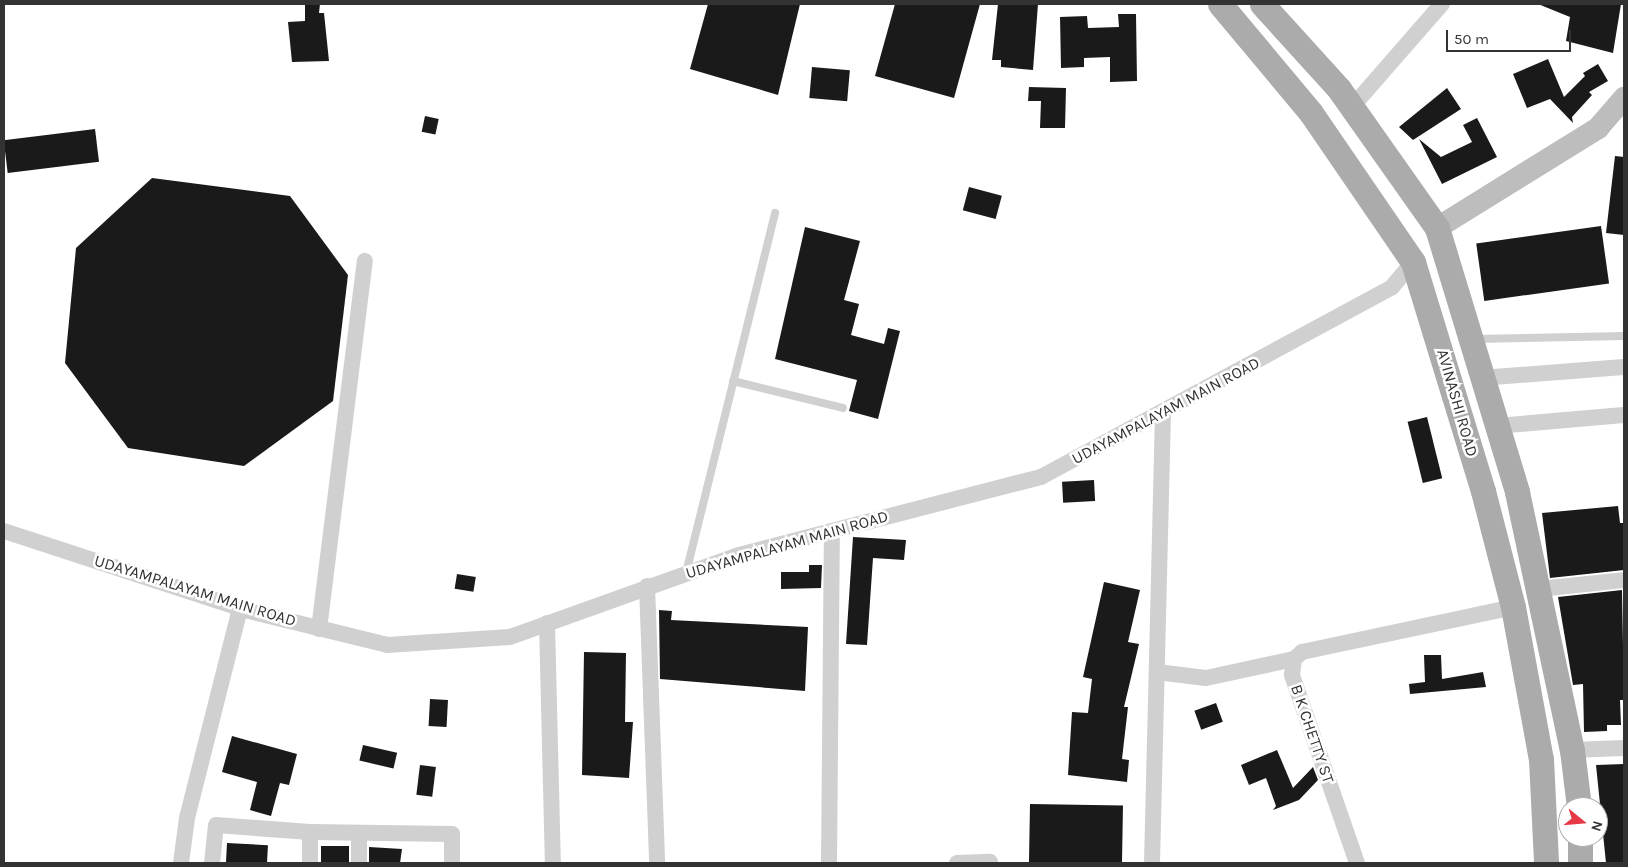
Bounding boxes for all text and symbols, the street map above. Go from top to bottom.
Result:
scale bar [1448,20,1573,52]
text: 50 m [1454,30,1489,48]
street label: AVINASHI ROAD [1432,347,1482,459]
street label: UDAYAMPALAYAM MAIN ROAD [1069,353,1263,469]
street label: UDAYAMPALAYAM MAIN ROAD [683,507,891,583]
street label: UDAYAMPALAYAM MAIN ROAD [92,551,298,631]
street label: B K CHETTY ST [1286,682,1338,786]
north arrow [1558,797,1608,847]
text: N [1587,819,1606,834]

